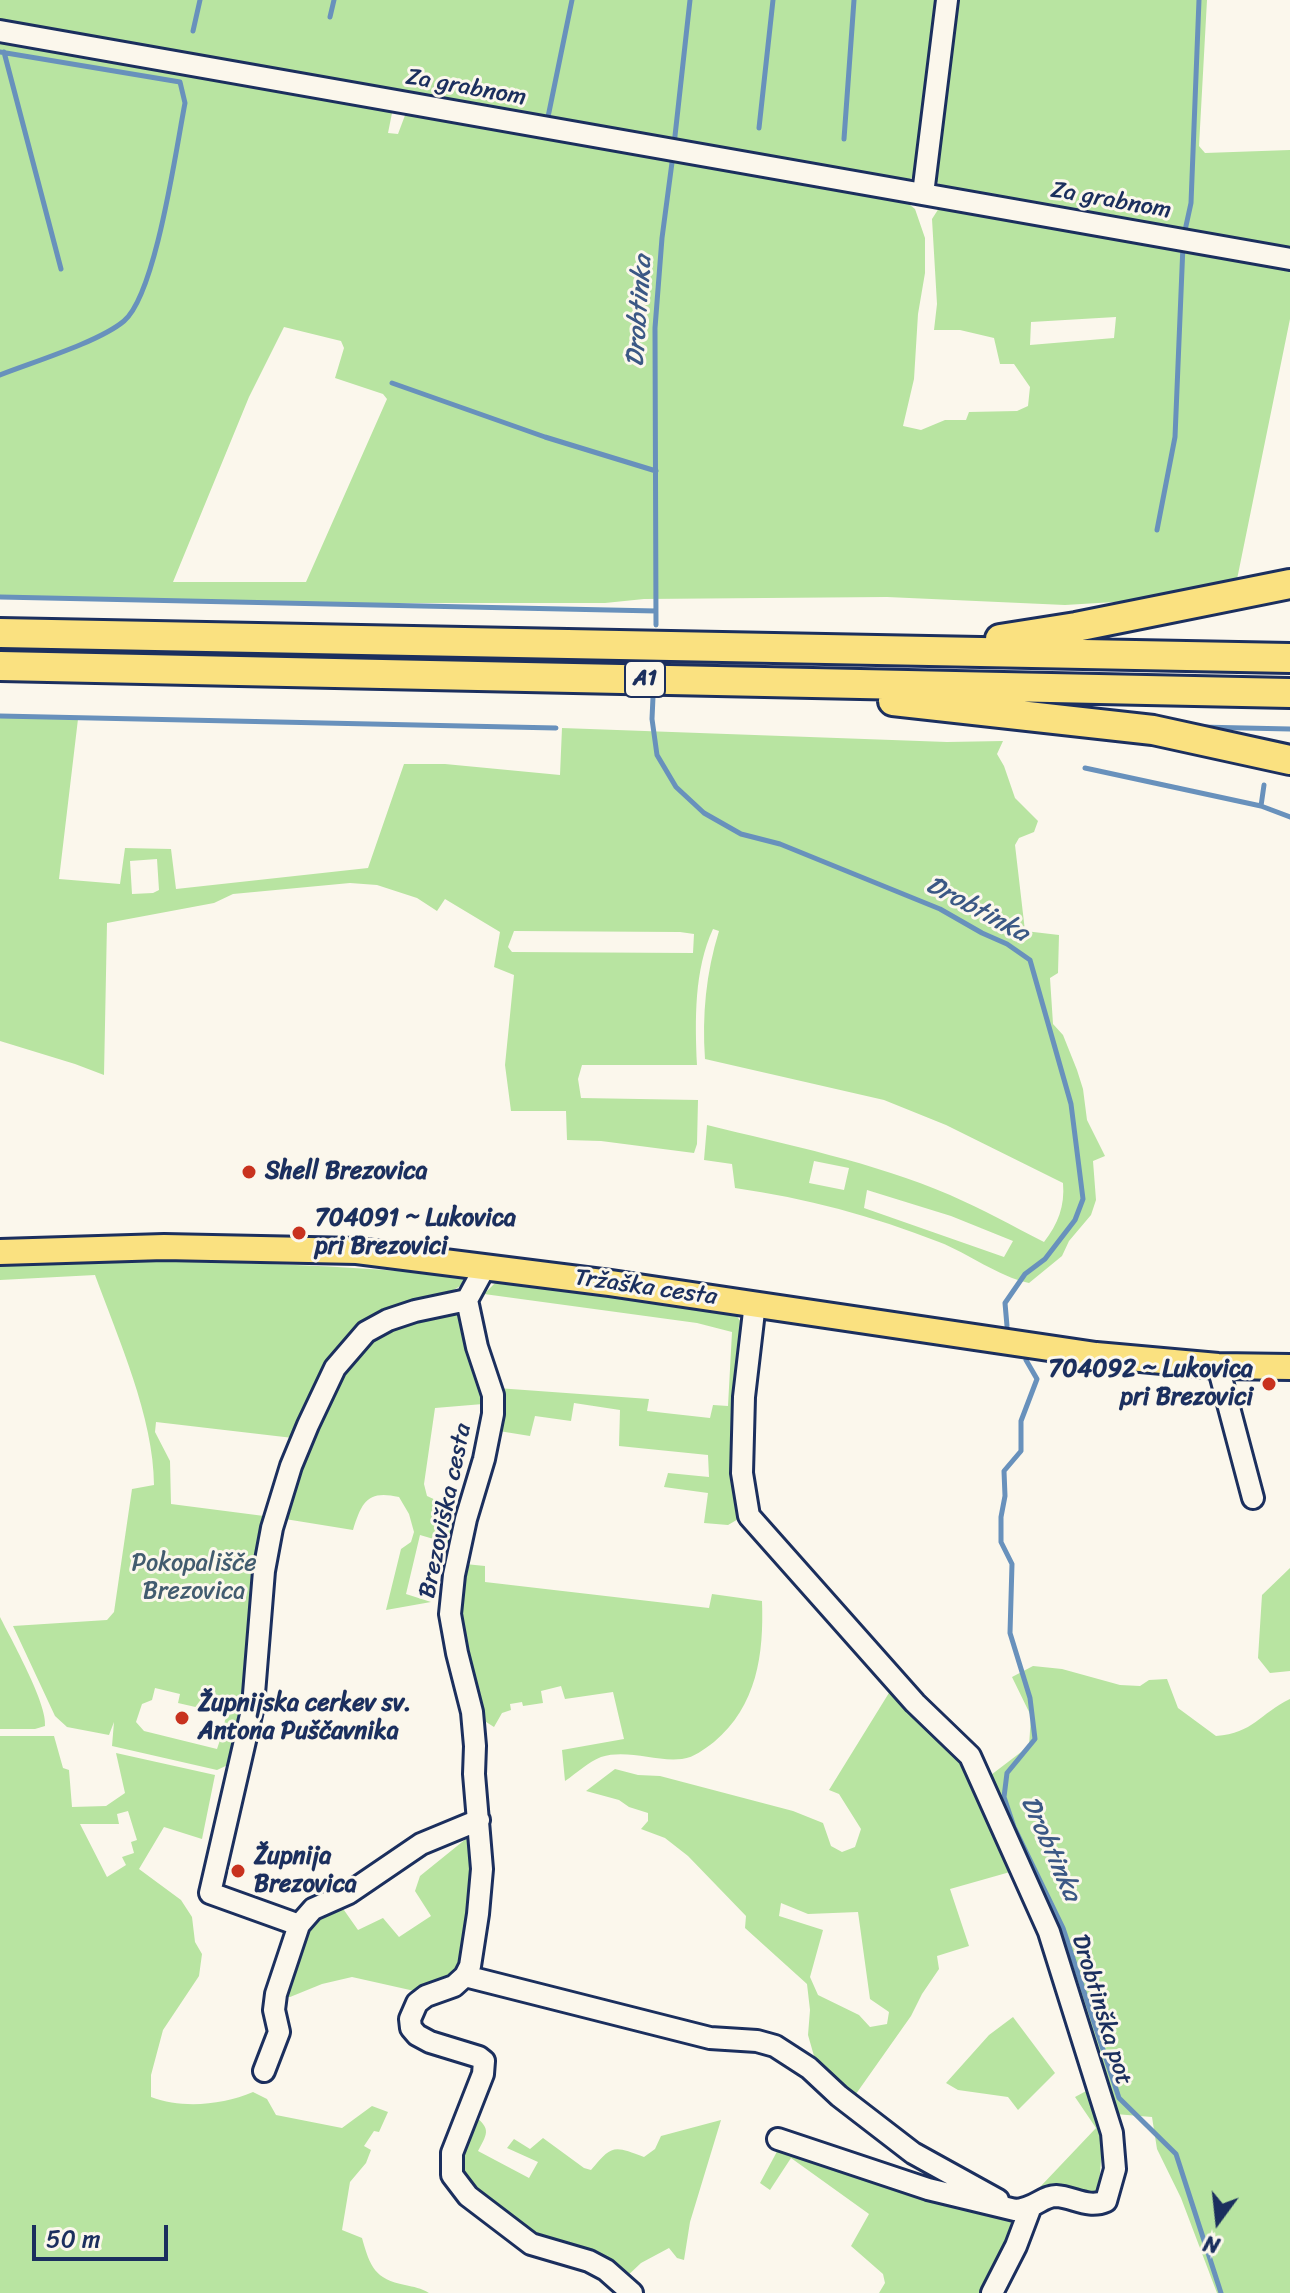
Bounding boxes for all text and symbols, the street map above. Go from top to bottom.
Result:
street label: Za grabnom [404,63,528,113]
street label: Za grabnom [1049,176,1173,226]
water label: Drobtinka [621,254,659,368]
road number: A1 [625,661,665,697]
water label: Drobtinka [920,870,1034,950]
place label: Shell Brezovica [265,1158,428,1186]
marker: Shell Brezovica [240,1163,258,1181]
place label: 704091 ~ Lukovica pri Brezovici [315,1205,516,1261]
marker: 704091 ~ Lukovica pri Brezovici [290,1224,308,1242]
street label: Tržaška cesta [573,1264,719,1312]
place label: 704092 ~ Lukovica pri Brezovici [1048,1356,1253,1412]
marker: 704092 ~ Lukovica pri Brezovici [1260,1375,1278,1393]
street label: Brezoviška cesta [413,1421,479,1601]
park label: Pokopališče Brezovica [131,1550,257,1606]
place label: Župnijska cerkev sv. Antona Puščavnika [198,1690,411,1746]
marker: Župnijska cerkev sv. Antona Puščavnika [173,1709,191,1727]
water label: Drobtinka [1013,1792,1087,1906]
place label: Župnija Brezovica [254,1843,357,1899]
marker: Župnija Brezovica [229,1862,247,1880]
street label: Drobtinška pot [1064,1931,1138,2089]
north arrow [1178,2181,1258,2261]
scale bar [36,2209,172,2259]
text: 50 m [46,2218,101,2260]
text: N [1199,2224,1224,2265]

